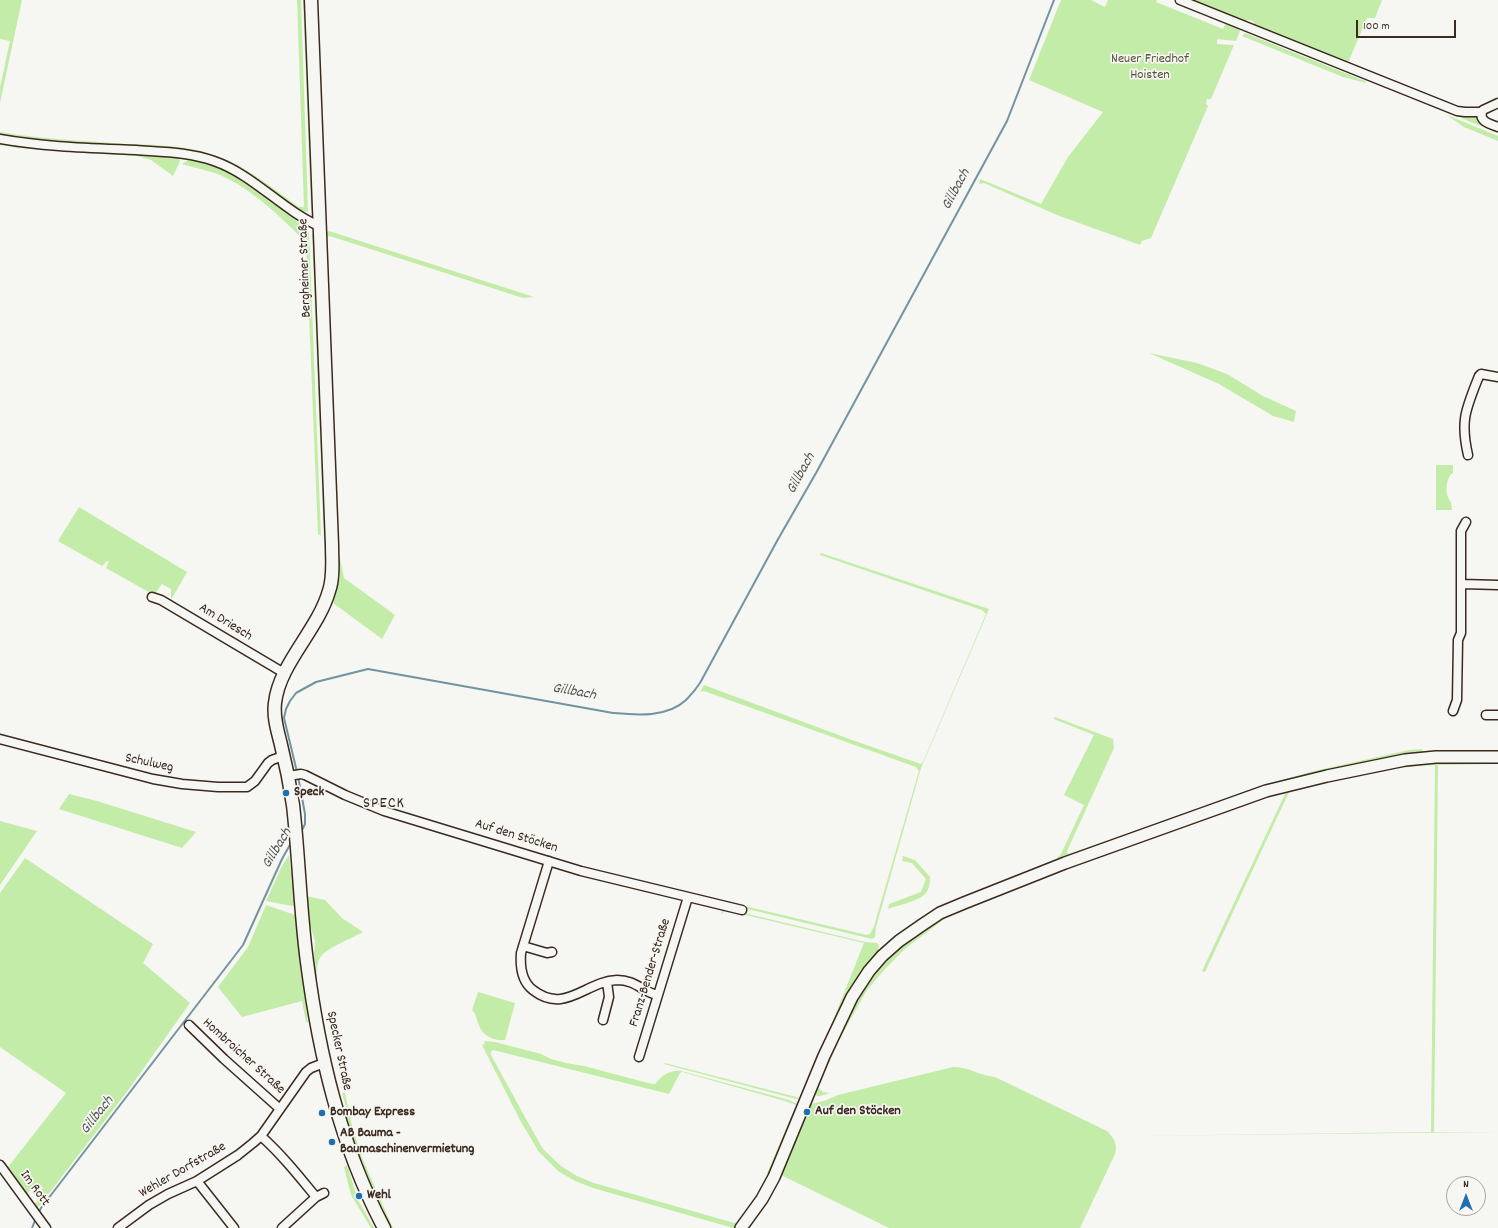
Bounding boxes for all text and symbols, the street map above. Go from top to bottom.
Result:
scale bar [1358,12,1458,38]
text: 100 m [1363,18,1390,35]
park label: Neuer Friedhof Hoisten [1111,52,1189,84]
water label: Gillbach [939,166,975,214]
street label: Bergheimer Straße [296,218,316,318]
water label: Gillbach [783,450,821,498]
street label: Am Driesch [195,600,255,646]
water label: Gillbach [551,680,597,706]
street label: Schulweg [123,751,175,777]
place label: Speck [294,785,324,801]
marker: Speck [281,788,291,798]
district label: SPECK [363,795,405,815]
street label: Auf den Stöcken [473,816,559,858]
water label: Gillbach [259,826,297,872]
street label: Franz-Bender-Straße [627,917,675,1029]
street label: Specker Straße [321,1010,355,1092]
street label: Hombroicher Straße [198,1015,288,1099]
water label: Gillbach [77,1093,119,1139]
place label: Auf den Stöcken [815,1104,901,1120]
place label: Bombay Express [330,1105,415,1121]
marker: Auf den Stöcken [802,1107,812,1117]
marker: Bombay Express [317,1108,327,1118]
place label: AB Bauma - Baumaschinenvermietung [340,1126,474,1158]
marker: AB Bauma - Baumaschinenvermietung [327,1137,337,1147]
street label: Wehler Dorfstraße [136,1139,230,1203]
street label: Im Rott [15,1168,53,1210]
north arrow [1446,1176,1486,1216]
text: N [1463,1177,1469,1193]
place label: Wehl [367,1188,391,1204]
marker: Wehl [354,1191,364,1201]

